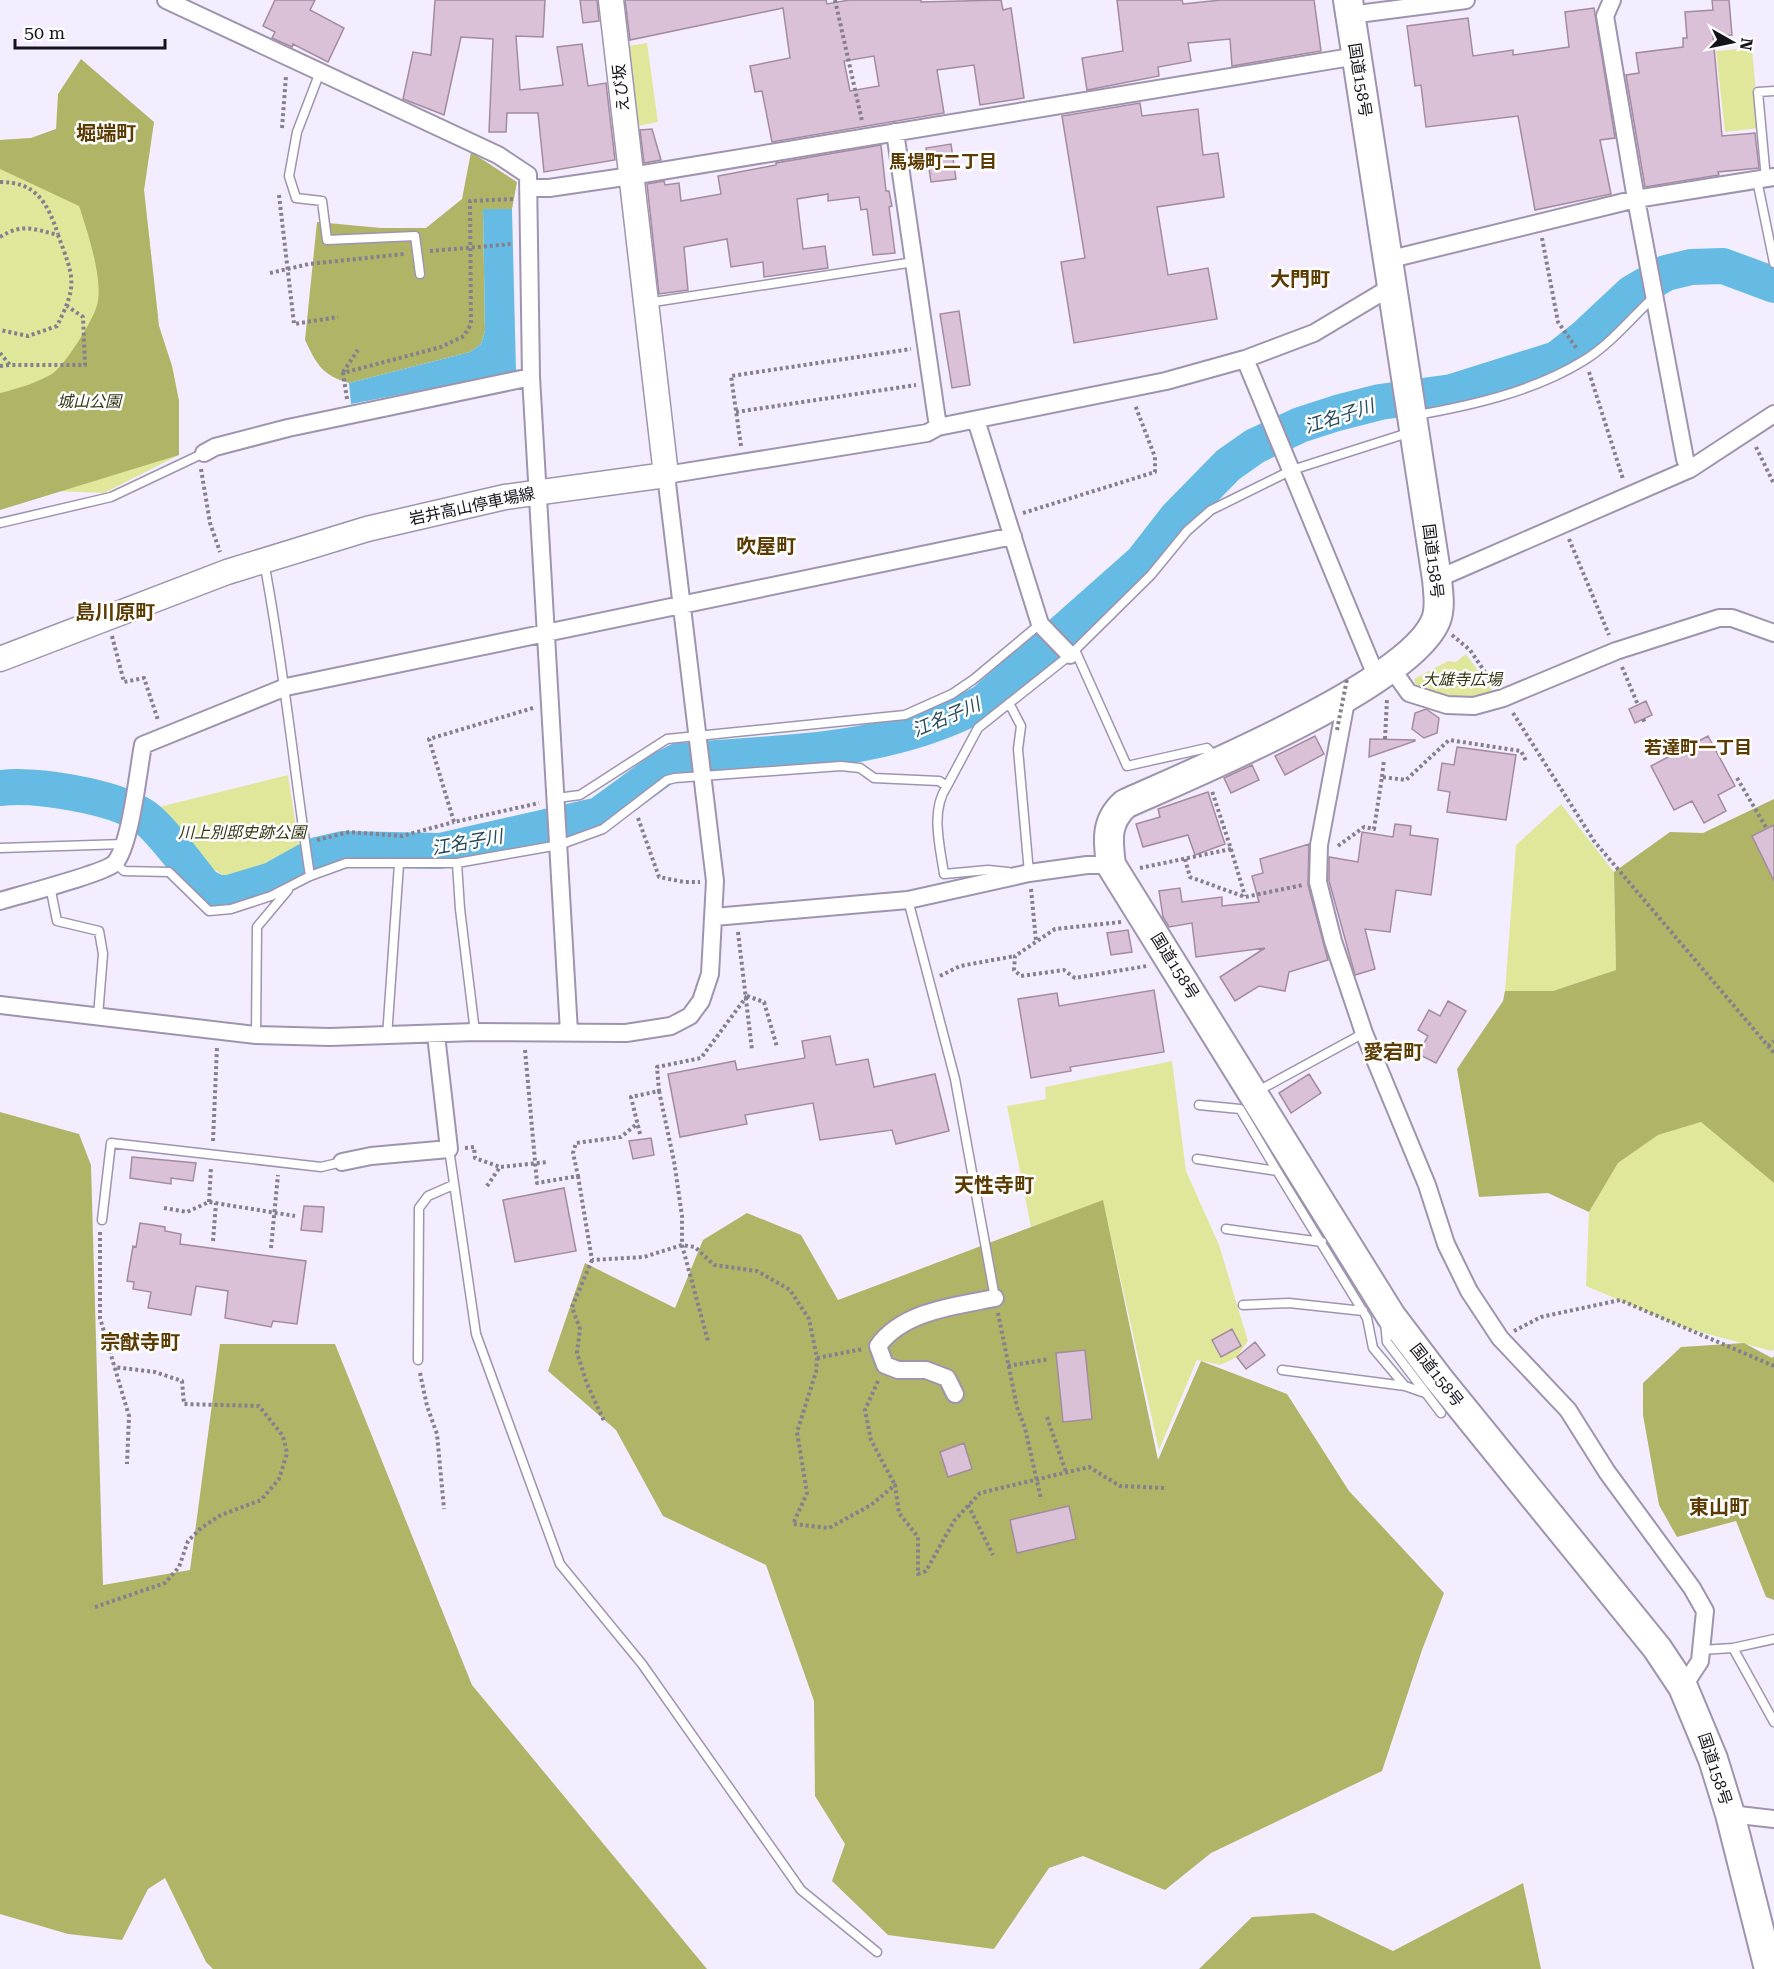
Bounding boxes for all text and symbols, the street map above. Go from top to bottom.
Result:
scale bar [15,12,165,50]
north arrow [1702,12,1762,72]
text: 50 m [24,22,65,43]
text: N [1736,37,1757,52]
street label: 国道158号 [1345,42,1375,118]
street label: えび坂 [609,63,633,113]
district label: 堀端町 [76,121,136,145]
district label: 馬場町二丁目 [889,151,997,172]
district label: 大門町 [1270,267,1330,291]
park label: 城山公園 [57,392,123,411]
water label: 江名子川 [1302,394,1378,437]
street label: 岩井高山停車場線 [407,483,537,529]
street label: 国道158号 [1419,523,1447,599]
district label: 吹屋町 [736,534,796,558]
district label: 島川原町 [75,600,155,624]
park label: 大雄寺広場 [1422,670,1504,689]
water label: 江名子川 [909,692,985,741]
district label: 若達町一丁目 [1644,737,1752,758]
park label: 川上別邸史跡公園 [178,823,308,842]
water label: 江名子川 [430,825,506,859]
street label: 国道158号 [1147,929,1203,1003]
district label: 愛宕町 [1363,1040,1423,1064]
district label: 天性寺町 [954,1173,1034,1197]
district label: 宗猷寺町 [100,1330,180,1354]
street label: 国道158号 [1406,1340,1468,1410]
district label: 東山町 [1689,1495,1749,1519]
street label: 国道158号 [1694,1730,1736,1808]

